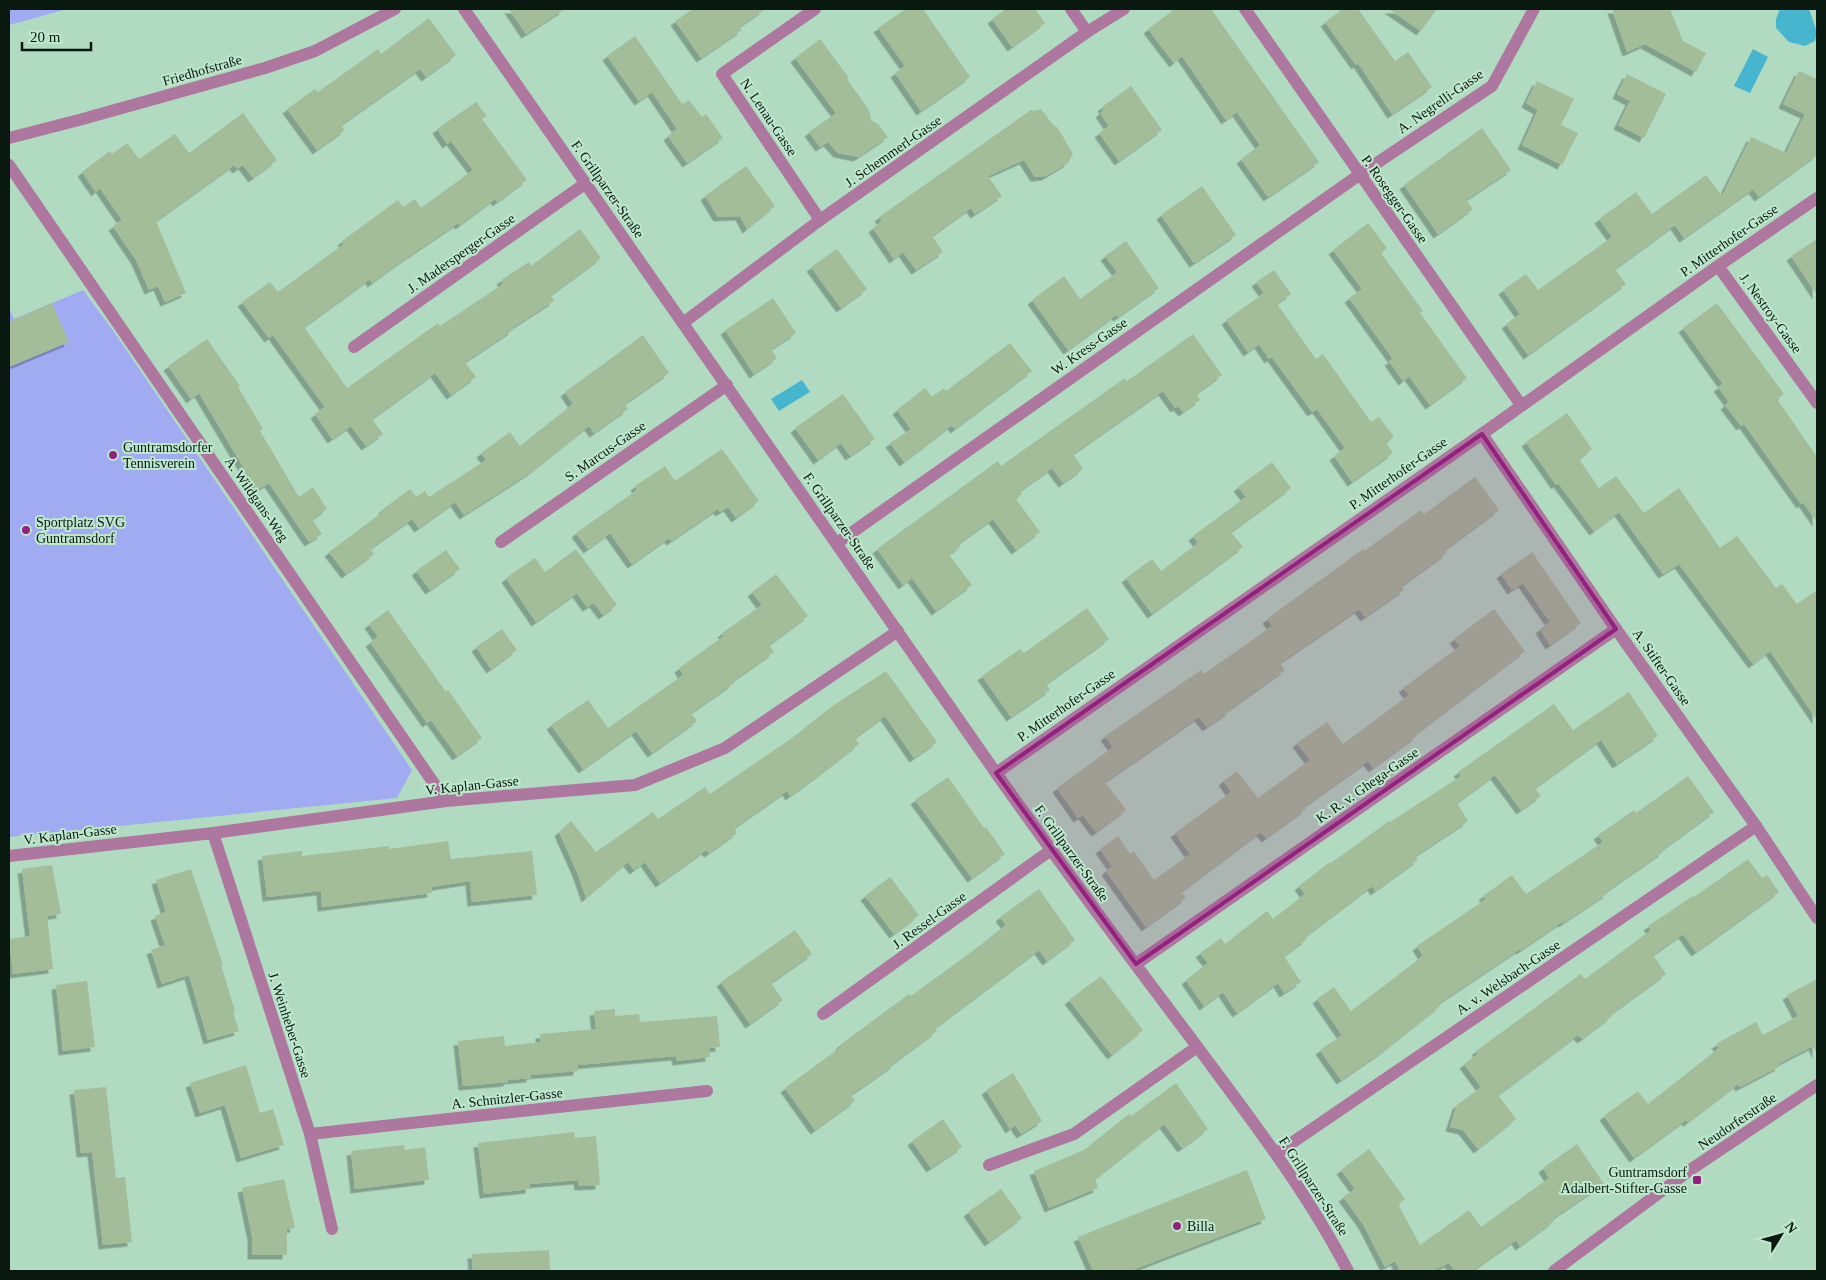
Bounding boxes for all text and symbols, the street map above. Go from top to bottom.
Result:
scale bar [22,20,91,52]
text: 20 m [30,29,61,45]
street label: Friedhofstraße [161,52,243,89]
street label: A. Negrelli-Gasse [1395,66,1486,137]
street label: N. Lenau-Gasse [737,76,800,159]
street label: J. Schemmerl-Gasse [842,112,944,190]
street label: F. Grillparzer-Straße [568,138,647,241]
street label: P. Rosegger-Gasse [1359,152,1431,246]
street label: P. Mitterhofer-Gasse [1678,201,1781,280]
street label: J. Madersperger-Gasse [405,211,518,296]
street label: J. Nestroy-Gasse [1737,271,1805,356]
street label: W. Kress-Gasse [1049,315,1130,378]
street label: S. Marcus-Gasse [562,418,648,485]
street label: P. Mitterhofer-Gasse [1347,434,1450,513]
place label: Guntramsdorfer Tennisverein [123,440,213,471]
marker: Guntramsdorfer Tennisverein [107,449,119,461]
street label: A. Wildgans-Weg [222,454,291,545]
street label: F. Grillparzer-Straße [800,470,879,573]
place label: Sportplatz SVG Guntramsdorf [36,515,125,546]
marker: Sportplatz SVG Guntramsdorf [20,524,32,536]
street label: A. Stifter-Gasse [1630,626,1694,708]
street label: P. Mitterhofer-Gasse [1015,666,1118,745]
street label: K. R. v. Ghega-Gasse [1313,745,1421,826]
street label: V. Kaplan-Gasse [425,773,520,798]
street label: F. Grillparzer-Straße [1032,802,1112,904]
street label: V. Kaplan-Gasse [23,821,118,848]
street label: J. Ressel-Gasse [890,889,969,952]
street label: A. v. Welsbach-Gasse [1453,937,1563,1018]
street label: J. Weinheber-Gasse [265,970,314,1080]
street label: A. Schnitzler-Gasse [451,1085,563,1112]
street label: Neudorferstraße [1695,1090,1779,1153]
street label: F. Grillparzer-Straße [1276,1134,1351,1239]
place label: Guntramsdorf Adalbert-Stifter-Gasse [1561,1165,1687,1196]
marker: Guntramsdorf Adalbert-Stifter-Gasse [1691,1174,1703,1186]
north arrow [1756,1210,1806,1260]
place label: Billa [1187,1219,1215,1234]
text: N [1782,1219,1800,1236]
marker: Billa [1171,1220,1183,1232]

